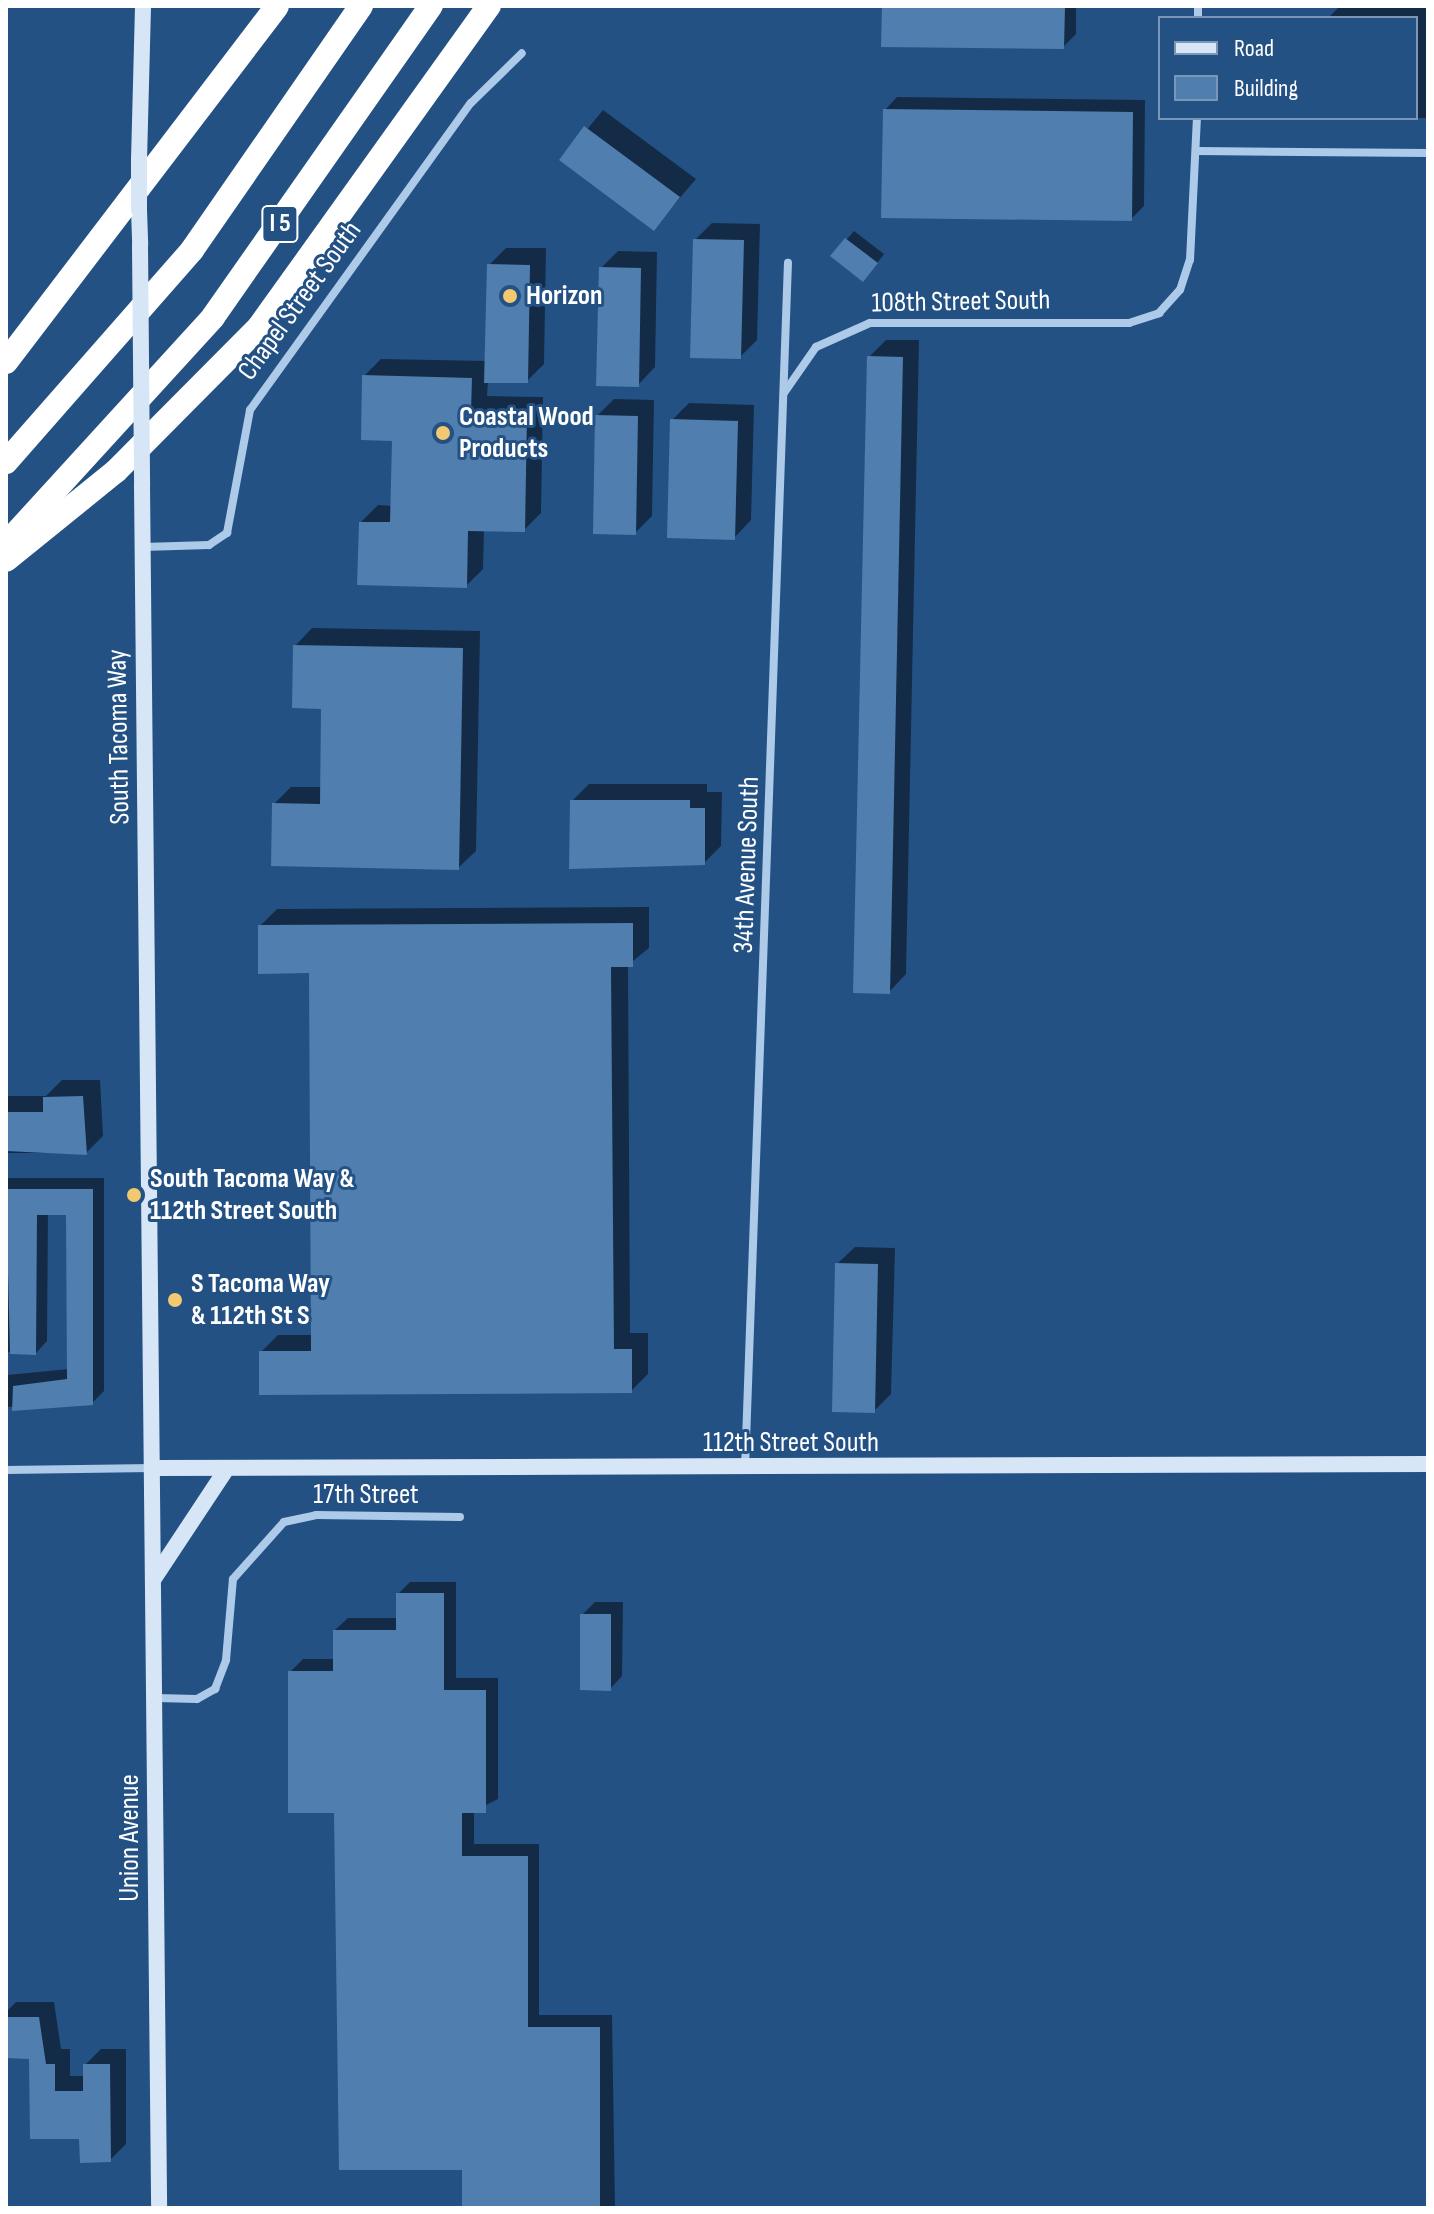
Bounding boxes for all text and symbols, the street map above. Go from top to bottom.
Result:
legend [1158,16,1418,120]
text: Road [1234,34,1274,63]
text: Building [1234,74,1298,103]
road number: I 5 [260,202,300,246]
street label: Chapel Street South [231,215,369,387]
place label: Horizon [526,279,602,313]
street label: 108th Street South [871,284,1051,320]
marker: Horizon [501,287,519,305]
place label: Coastal Wood Products [459,400,594,466]
marker: Coastal Wood Products [434,424,452,442]
street label: South Tacoma Way [101,649,137,825]
street label: 34th Avenue South [727,776,767,954]
place label: South Tacoma Way & 112th Street South [150,1162,354,1228]
marker: South Tacoma Way & 112th Street South [125,1186,143,1204]
place label: S Tacoma Way & 112th St S [191,1267,330,1333]
marker: S Tacoma Way & 112th St S [166,1291,184,1309]
street label: 112th Street South [703,1426,879,1460]
street label: 17th Street [313,1478,419,1512]
street label: Union Avenue [113,1774,147,1902]

